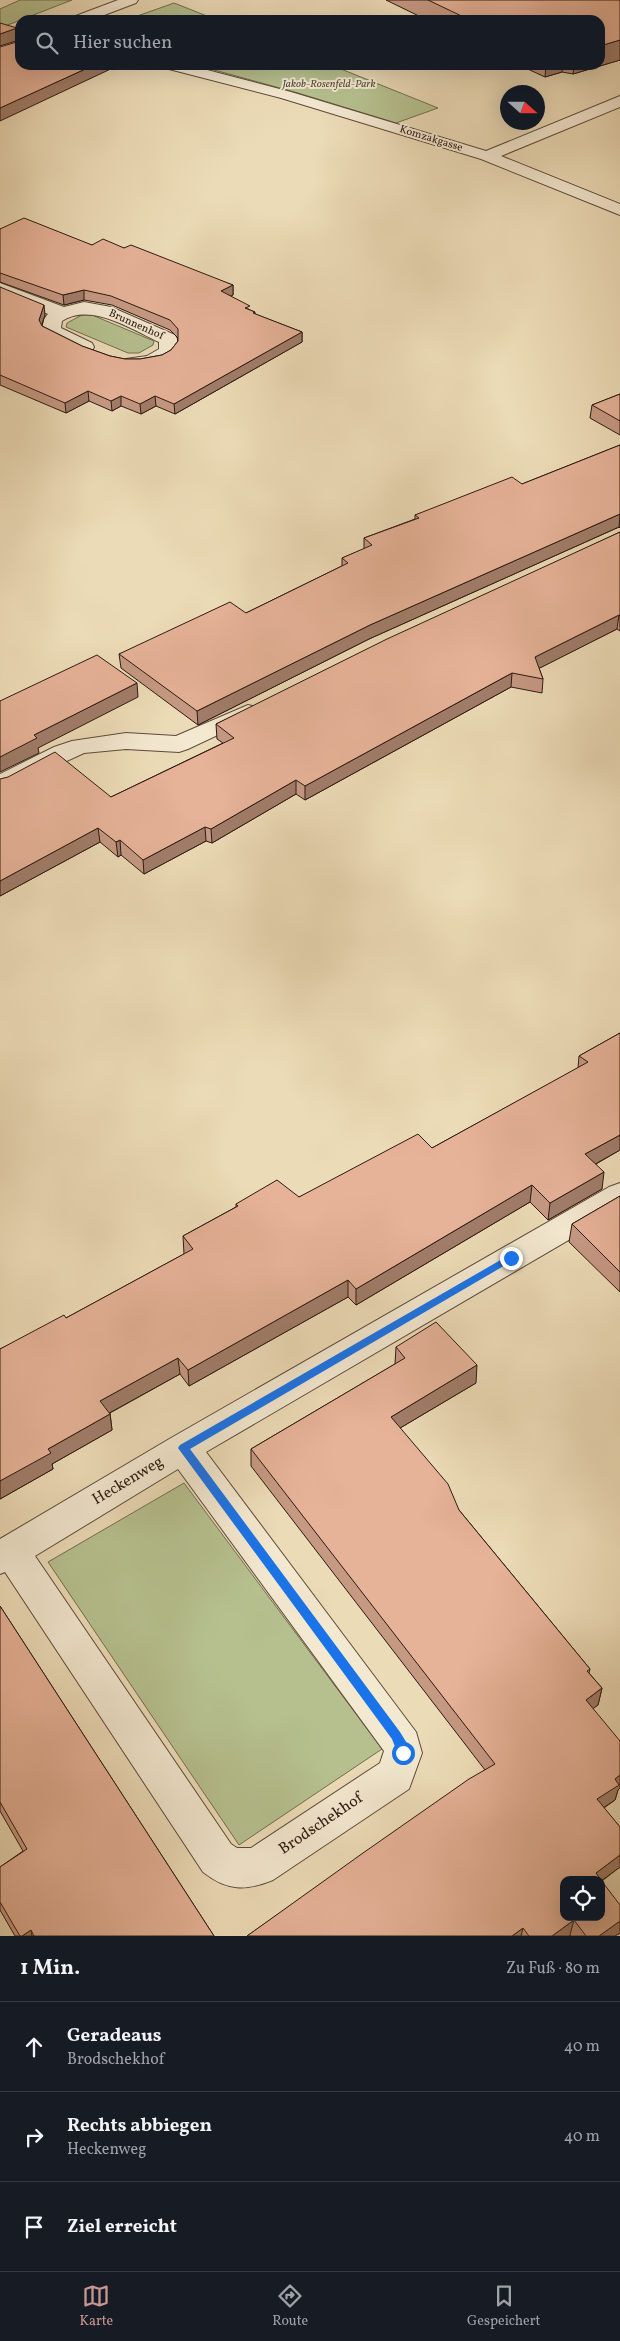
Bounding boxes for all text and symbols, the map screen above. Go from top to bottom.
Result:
search box [15,15,605,70]
icon: search [33,29,61,57]
text: Hier suchen [73,30,172,56]
park label: Jakob-Rosenfeld-Park [281,77,376,92]
north arrow [500,85,545,130]
street label: Komzakgasse [398,122,464,156]
street label: Brunnenhof [106,306,167,344]
route end [500,1247,523,1270]
street label: Heckenweg [88,1451,168,1511]
route start [392,1742,415,1765]
street label: Brodschekhof [275,1787,369,1860]
map controls [560,1876,605,1921]
button: locate [560,1876,605,1921]
text: 1 Min. [20,1954,80,1983]
text: Zu Fuß · 80 m [506,1958,600,1980]
text: Geradeaus [67,2023,162,2049]
icon: ahead [20,2033,48,2061]
text: 40 m [564,2036,600,2058]
text: Brodschekhof [67,2049,164,2071]
text: Rechts abbiegen [67,2113,212,2139]
icon: right [20,2123,48,2151]
text: 40 m [564,2126,600,2148]
text: Heckenweg [67,2139,146,2161]
icon: arrive [20,2213,48,2241]
text: Ziel erreicht [67,2214,177,2240]
tab: Karte [79,2282,113,2331]
tab: Route [272,2282,308,2331]
tab: Gespeichert [467,2282,541,2331]

